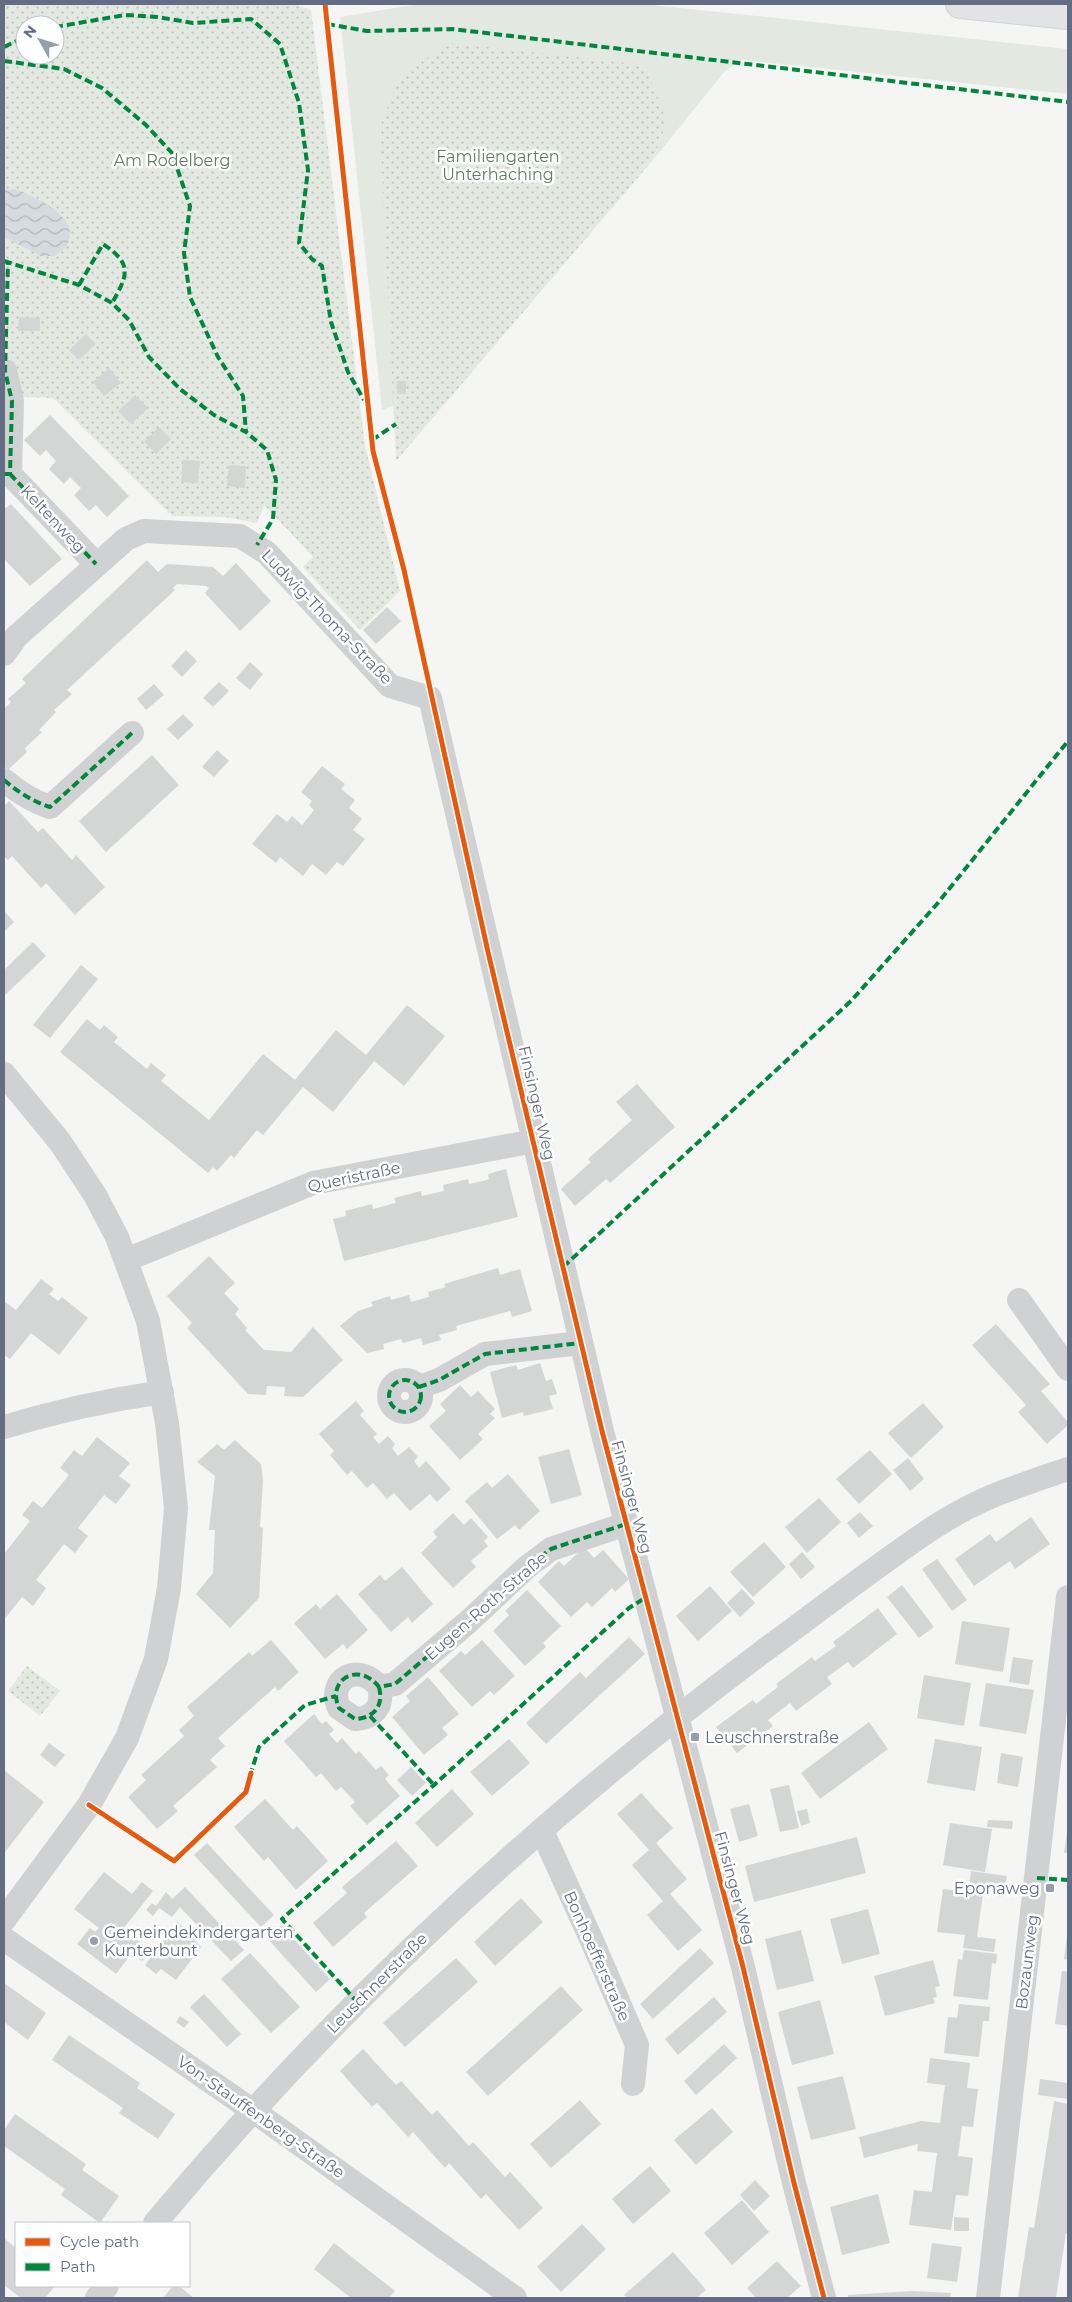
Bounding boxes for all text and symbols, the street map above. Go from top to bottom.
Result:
north arrow [15,15,65,65]
text: N [19,22,40,42]
park label: Familiengarten Unterhaching [436,147,560,184]
park label: Am Rodelberg [114,151,230,170]
street label: Keltenweg [17,481,89,557]
street label: Ludwig-Thoma-Straße [258,546,396,688]
street label: Finsinger Weg [515,1044,559,1162]
street label: Queristraße [306,1158,402,1196]
street label: Finsinger Weg [608,1438,656,1556]
street label: Eugen-Roth-Straße [421,1548,551,1664]
place label: Leuschnerstraße [705,1728,839,1747]
marker: Leuschnerstraße [689,1731,701,1743]
street label: Finsinger Weg [711,1829,759,1947]
place label: Eponaweg [954,1879,1040,1898]
marker: Eponaweg [1044,1882,1056,1894]
street label: Bonhoefferstraße [560,1888,634,2024]
street label: Bozaunweg [1012,1913,1042,2011]
place label: Gemeindekindergarten Kunterbunt [104,1923,293,1960]
street label: Leuschnerstraße [323,1929,431,2037]
marker: Gemeindekindergarten Kunterbunt [88,1935,100,1947]
street label: Von-Stauffenberg-Straße [174,2052,348,2182]
legend [15,2222,190,2287]
text: Cycle path [60,2232,139,2251]
text: Path [60,2257,96,2276]

